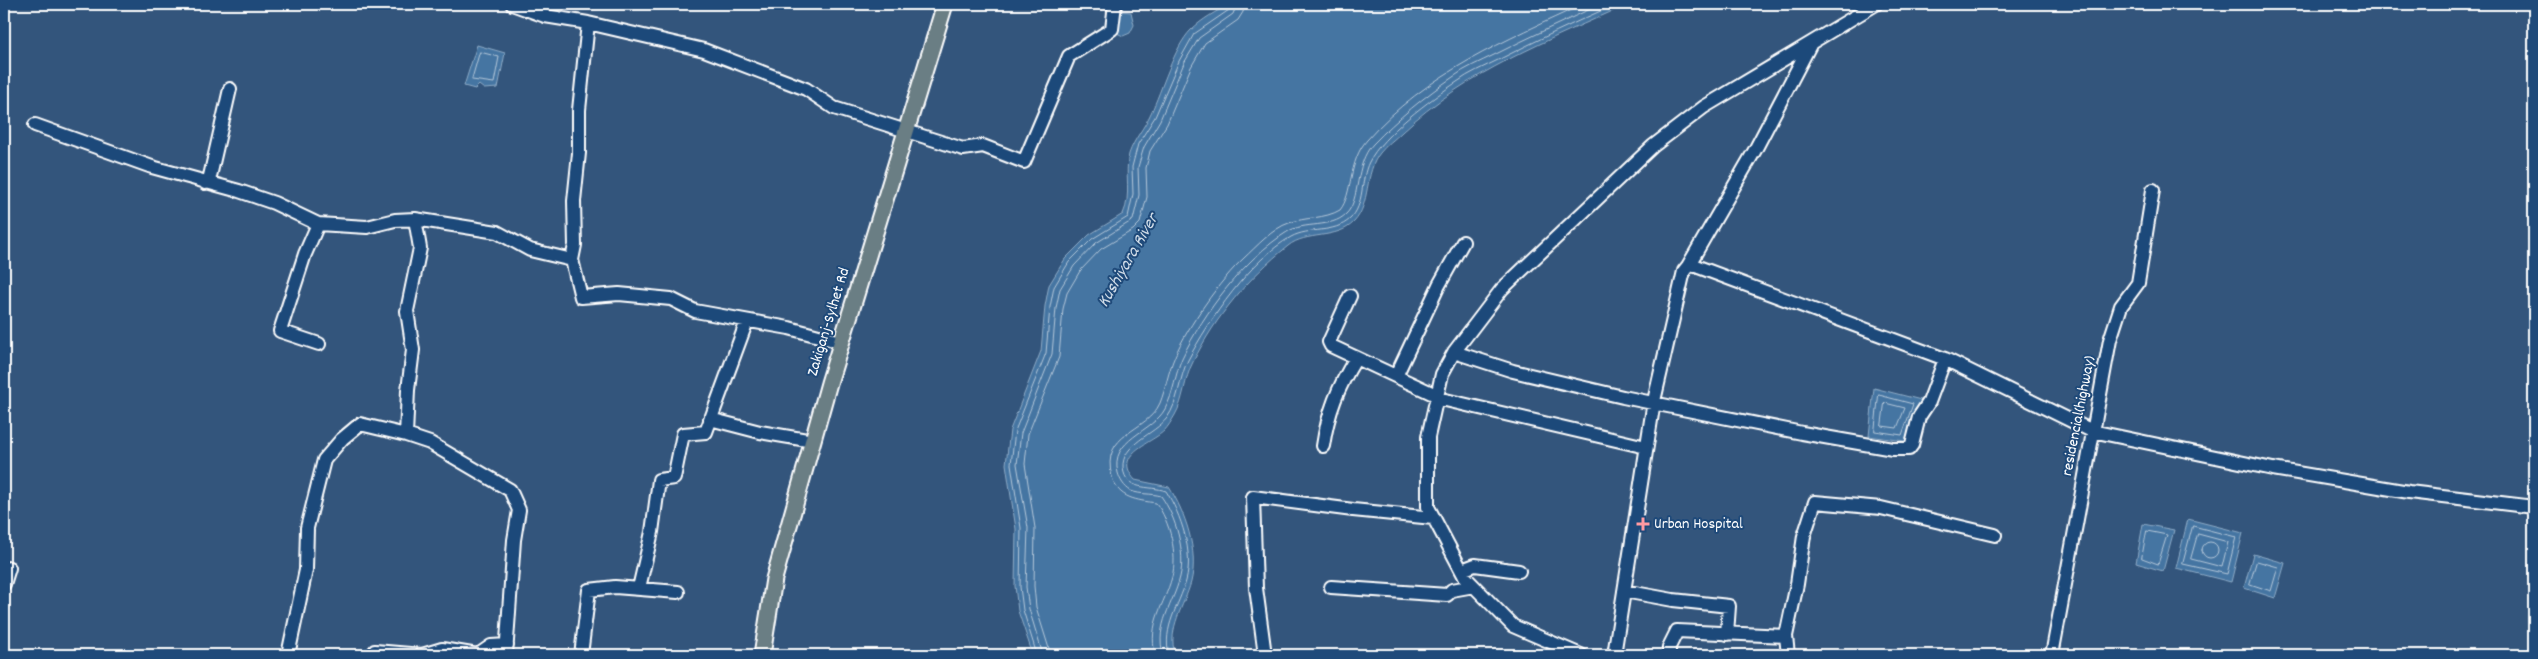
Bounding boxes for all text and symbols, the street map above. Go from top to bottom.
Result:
water label: Kushiyara River [1092,208,1167,312]
street label: Zakiganj-Sylhet Rd [802,265,856,379]
street label: residencial(highway) [2056,354,2102,478]
place label: Urban Hospital [1654,513,1743,536]
marker: Urban Hospital [1636,517,1650,531]

